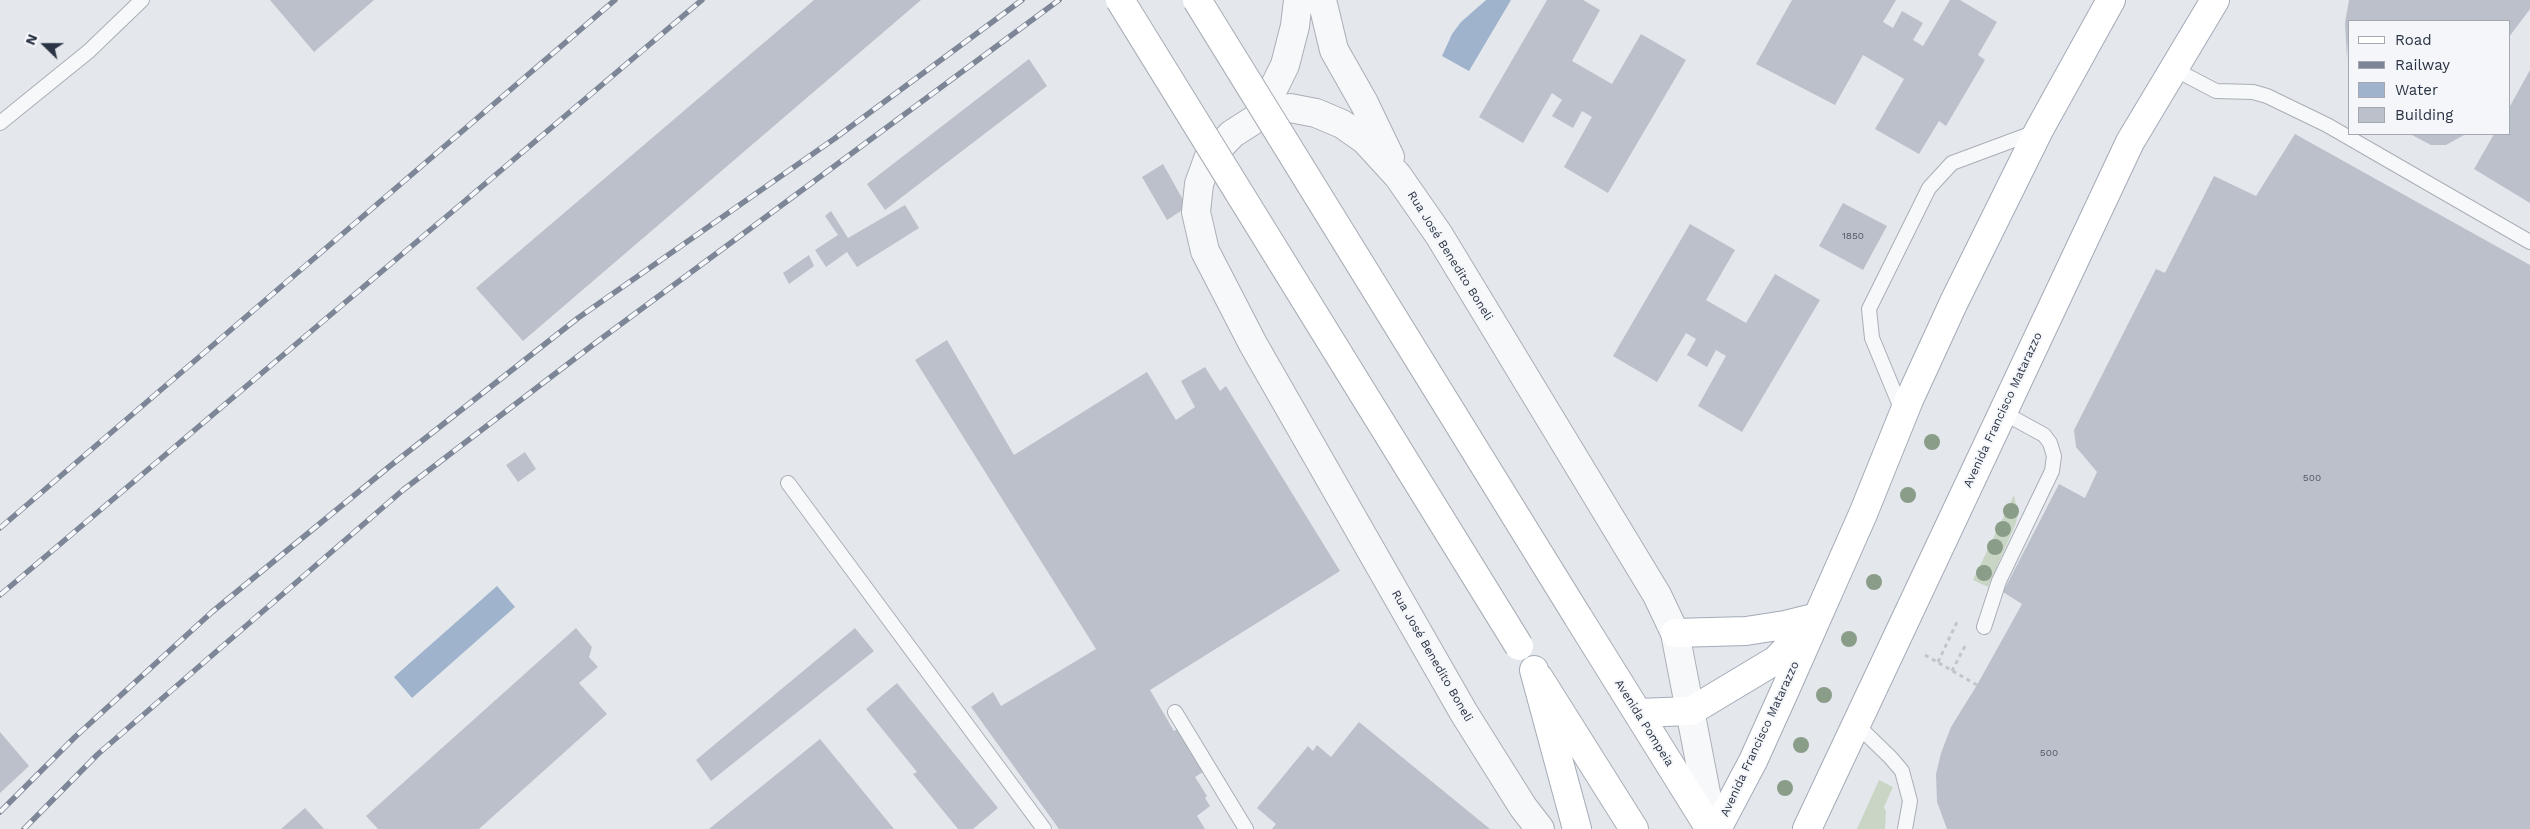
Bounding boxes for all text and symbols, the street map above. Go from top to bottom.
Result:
north arrow [20,20,70,70]
legend [2348,20,2510,135]
text: Road [2395,31,2432,49]
text: N [22,32,40,47]
text: Railway [2395,56,2450,74]
text: Water [2395,81,2438,99]
text: Building [2395,106,2453,124]
street label: Rua José Benedito Boneli [1404,189,1496,323]
house number: 1850 [1842,230,1864,242]
street label: Avenida Francisco Matarazzo [1961,330,2045,490]
house number: 500 [2303,472,2321,484]
street label: Rua José Benedito Boneli [1388,588,1476,724]
street label: Avenida Francisco Matarazzo [1718,659,1802,819]
street label: Avenida Pompeia [1611,677,1677,769]
house number: 500 [2040,747,2058,759]

